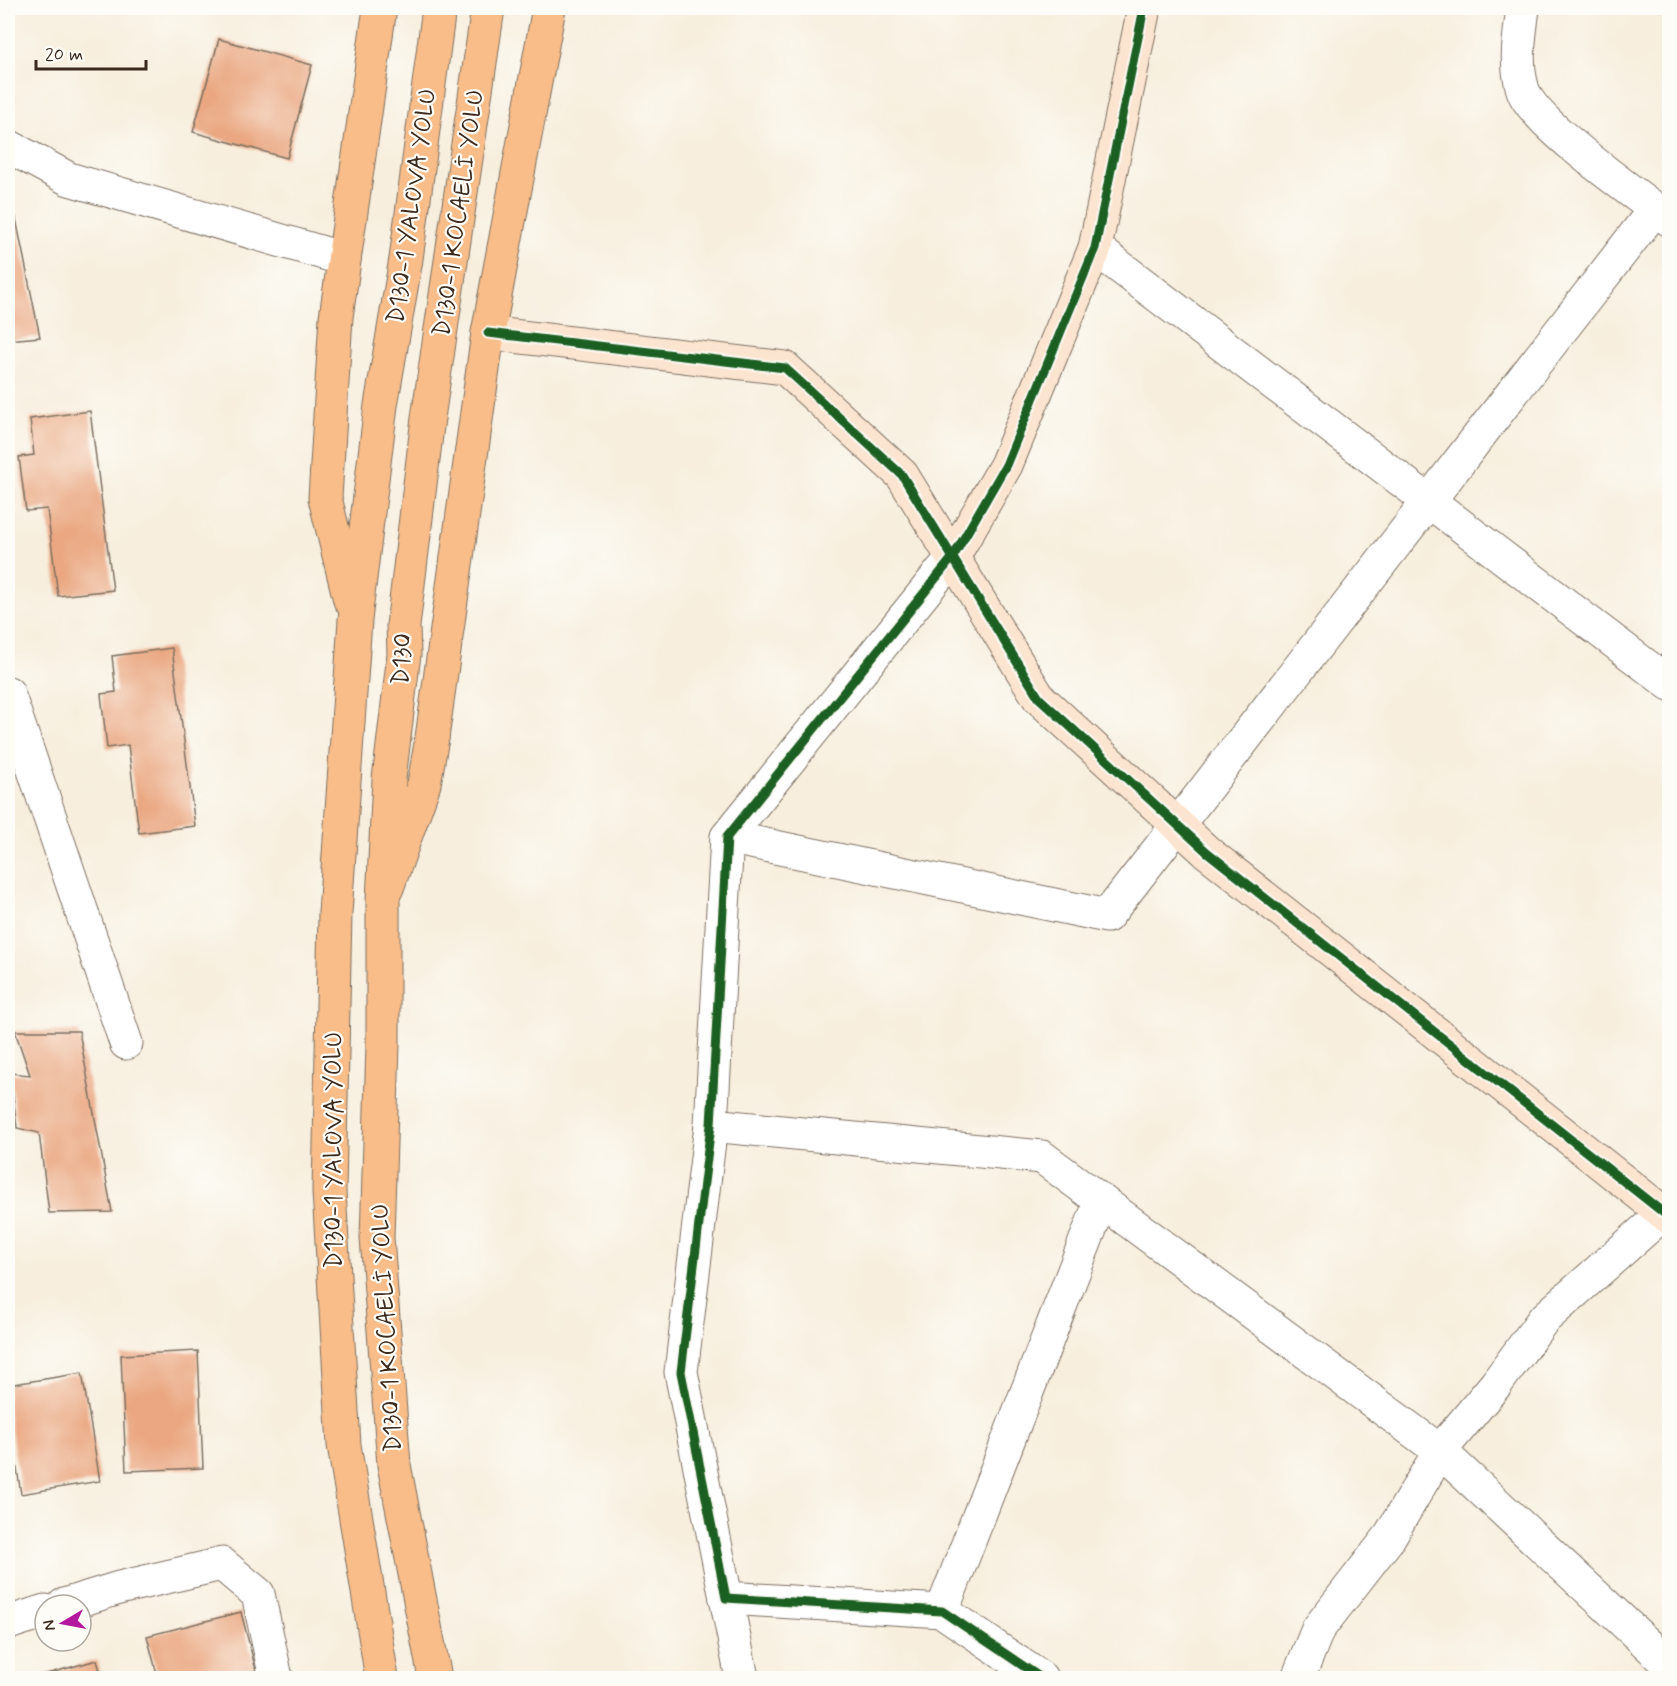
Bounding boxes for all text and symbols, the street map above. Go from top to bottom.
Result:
scale bar [36,33,146,71]
text: 20 m [45,43,83,67]
street label: D130-1 YALOVA YOLU [381,87,444,326]
street label: D130-1 KOCAELİ YOLU [427,88,492,339]
street label: D130 [386,632,419,686]
street label: D130-1 YALOVA YOLU [319,1032,350,1268]
street label: D130-1 KOCAELİ YOLU [366,1203,409,1453]
north arrow [33,1593,93,1653]
text: N [38,1618,61,1632]

